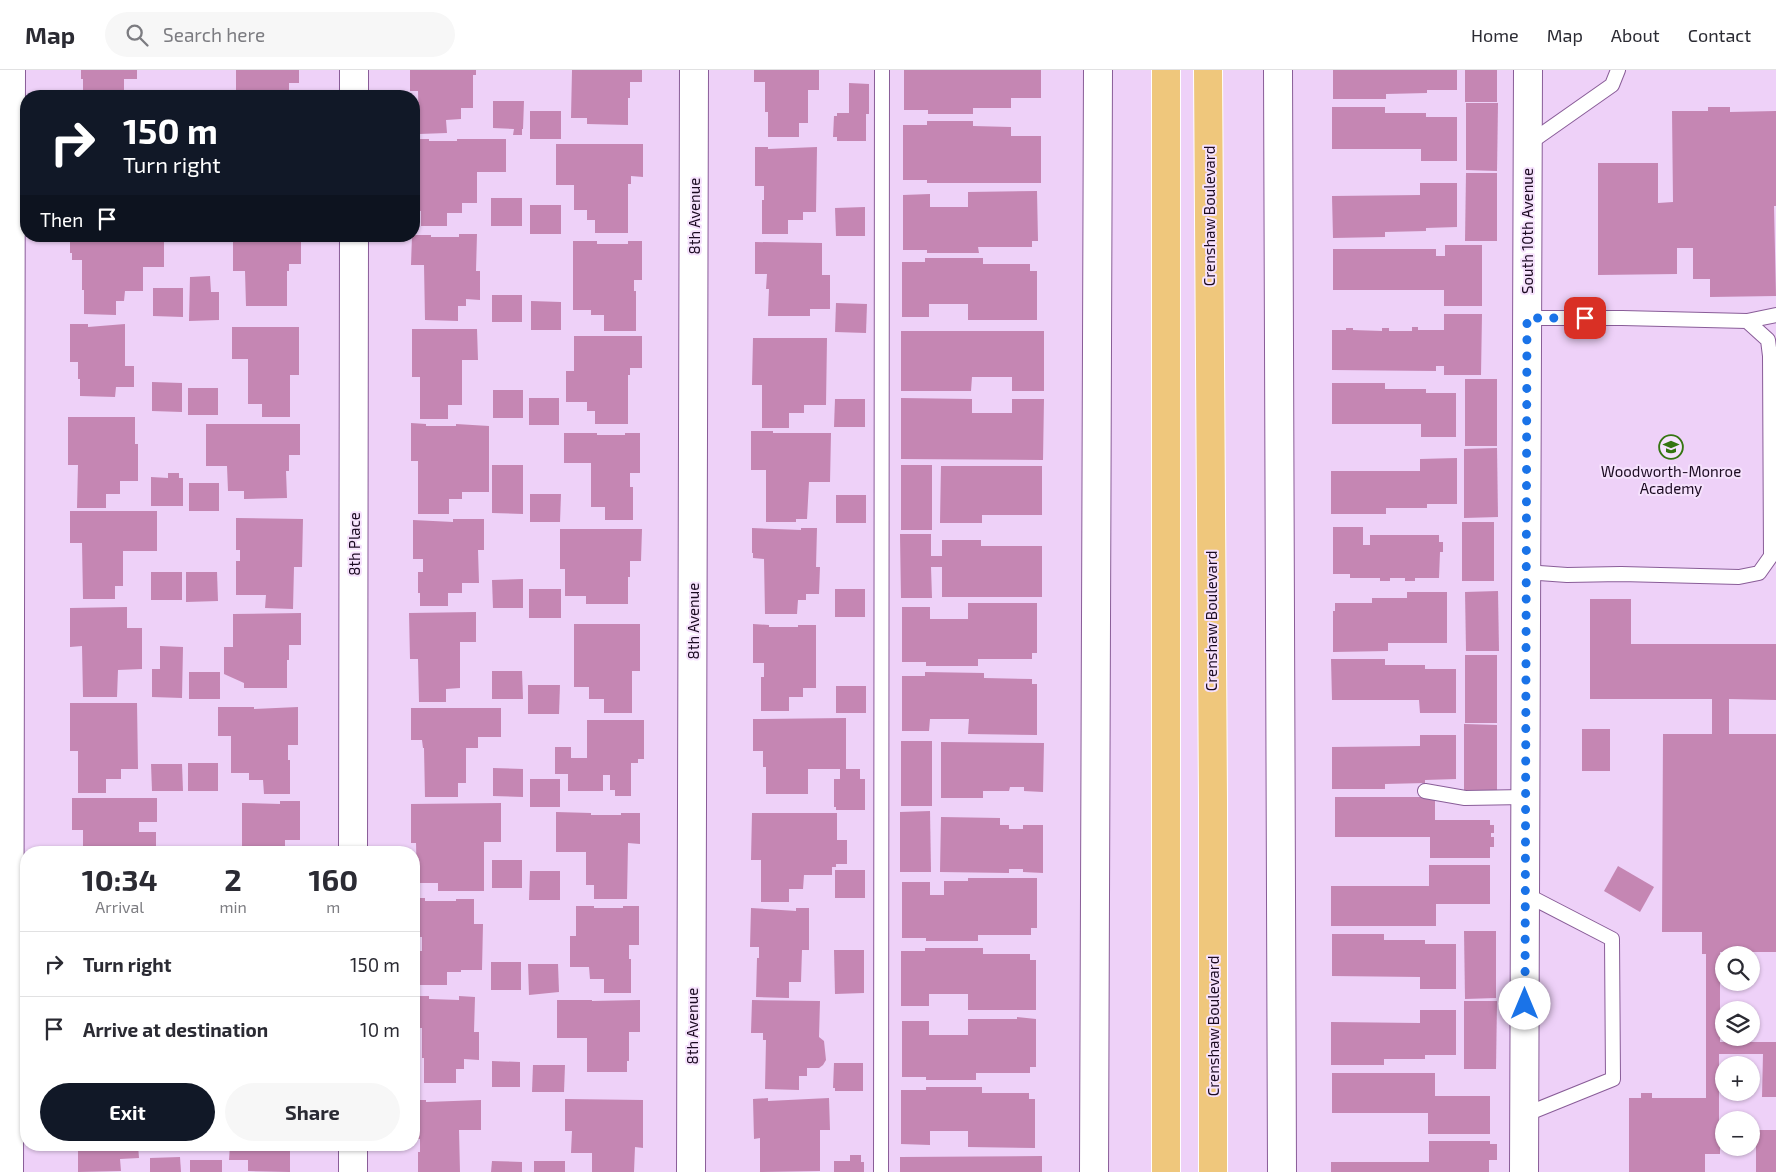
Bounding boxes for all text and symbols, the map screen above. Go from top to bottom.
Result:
search box [105,12,455,57]
text: Map [25,20,75,49]
icon: search [123,21,151,49]
text: Search here [163,23,265,46]
text: Home [1471,24,1519,46]
text: Map [1547,24,1583,46]
text: About [1611,24,1660,46]
text: Contact [1688,24,1751,46]
text: 150 m [123,109,218,151]
icon: right [40,110,105,175]
street label: Crenshaw Boulevard [1200,146,1218,286]
text: Turn right [123,151,221,177]
street label: South 10th Avenue [1518,168,1536,294]
street label: 8th Avenue [685,178,703,254]
icon: arrive [93,205,121,233]
text: Then [40,208,83,231]
pin [1564,297,1606,339]
icon: arrive [1571,304,1599,332]
school or university icon: Woodworth-Monroe Academy [1658,434,1684,460]
place label: Woodworth-Monroe Academy [1601,462,1741,497]
street label: 8th Place [345,512,363,576]
street label: Crenshaw Boulevard [1202,551,1220,691]
street label: 8th Avenue [684,583,702,659]
text: 10:34 [82,861,158,897]
text: 2 [224,861,242,897]
text: 160 [309,861,358,897]
text: Arrival [95,897,144,916]
text: min [219,897,247,916]
text: m [326,897,340,916]
map controls [1715,946,1760,1156]
button: search [1715,946,1760,991]
icon: right [40,950,68,978]
text: Turn right [83,953,171,976]
text: 150 m [350,953,400,976]
street label: Crenshaw Boulevard [1204,956,1222,1096]
position arrow [1498,977,1550,1029]
street label: 8th Avenue [683,988,701,1064]
button: layers [1715,1001,1760,1046]
icon: arrive [40,1015,68,1043]
text: Arrive at destination [83,1018,268,1041]
text: 10 m [360,1018,400,1041]
button: + [1715,1056,1760,1101]
button: Exit [40,1083,215,1141]
button: Share [225,1083,400,1141]
button: − [1715,1111,1760,1156]

